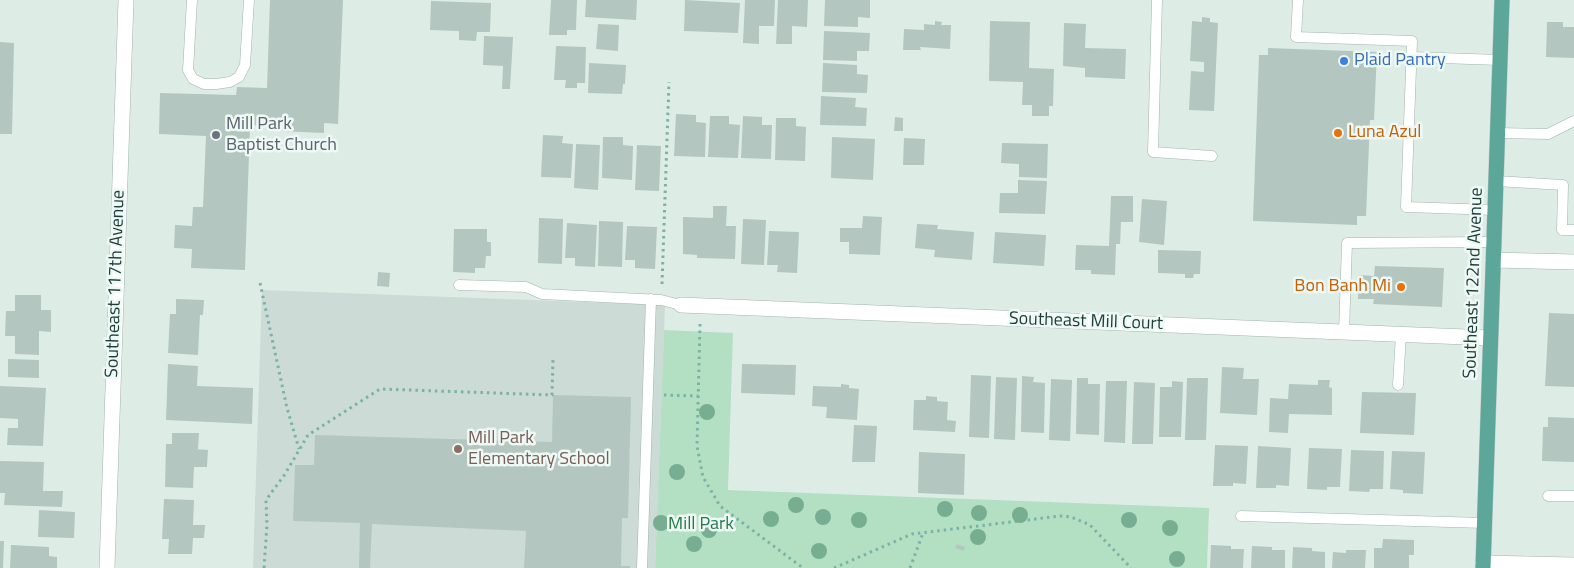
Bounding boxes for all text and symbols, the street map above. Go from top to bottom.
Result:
place label: Plaid Pantry [1354,50,1446,72]
marker: Plaid Pantry [1338,55,1350,67]
place label: Mill Park Baptist Church [226,114,337,156]
place label: Luna Azul [1348,122,1421,144]
marker: Luna Azul [1332,127,1344,139]
marker: Mill Park Baptist Church [210,129,222,141]
street label: Southeast 122nd Avenue [1460,187,1488,379]
street label: Southeast 117th Avenue [102,190,130,378]
place label: Bon Banh Mi [1294,276,1391,298]
marker: Bon Banh Mi [1395,281,1407,293]
street label: Southeast Mill Court [1009,309,1163,335]
place label: Mill Park Elementary School [468,428,610,470]
marker: Mill Park Elementary School [452,443,464,455]
park label: Mill Park [668,514,734,536]

